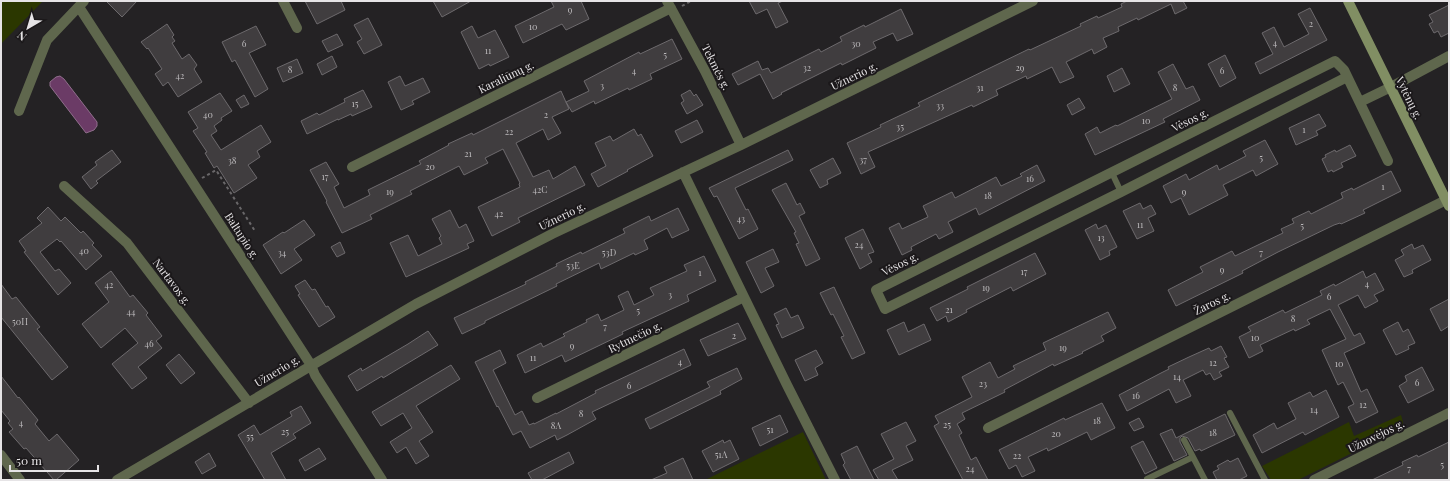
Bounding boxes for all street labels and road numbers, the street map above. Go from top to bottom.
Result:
street label: Tekmės g. [699,41,734,92]
street label: Karaliūnų g. [475,57,536,96]
street label: Užnerio g. [828,58,880,93]
street label: Vytėnų g. [1392,73,1426,122]
street label: Vėsos g. [1168,104,1211,135]
street label: Užnerio g. [536,198,588,233]
street label: Baltupio g. [222,210,263,262]
street label: Vėsos g. [878,248,921,279]
street label: Nartavos g. [150,255,195,308]
street label: Žaros g. [1191,287,1233,318]
street label: Rytmečio g. [606,317,664,356]
street label: Užnerio g. [251,351,302,390]
street label: Užuovėjos g. [1345,415,1407,456]

